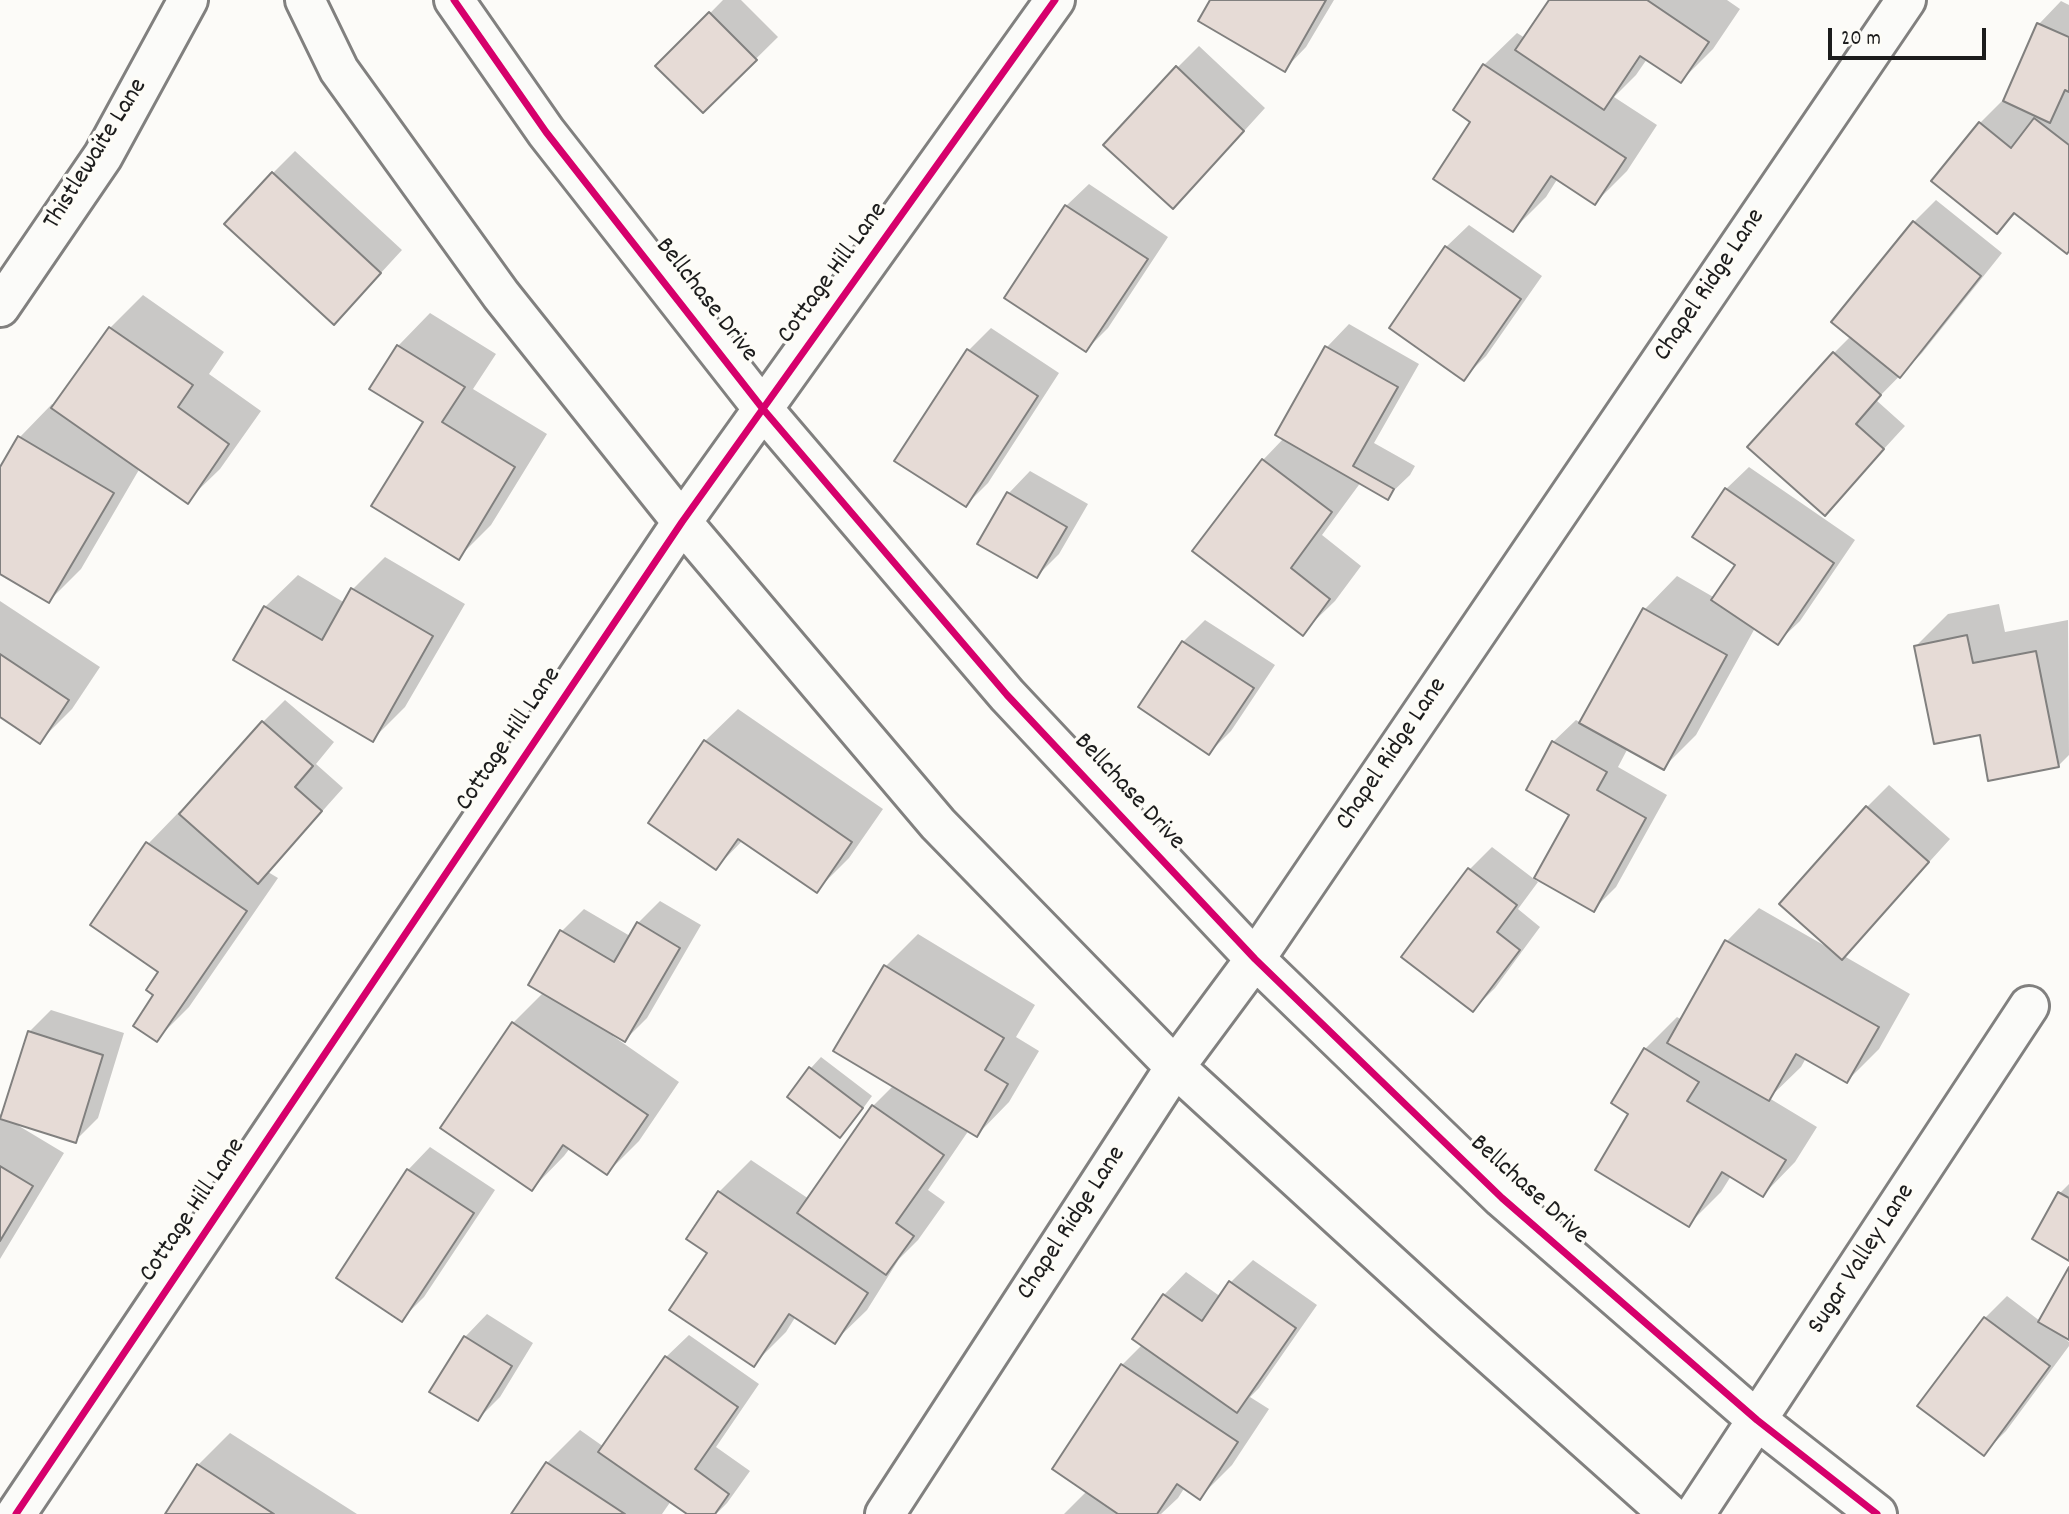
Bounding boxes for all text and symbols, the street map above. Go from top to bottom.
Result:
scale bar [1831,14,1988,58]
text: 20 m [1841,25,1881,55]
street label: Thistlewaite Lane [38,74,156,236]
street label: Cottage Hill Lane [772,197,896,351]
street label: Chapel Ridge Lane [1649,204,1773,368]
street label: Bellchase Drive [647,233,763,369]
street label: Cottage Hill Lane [450,662,570,818]
street label: Chapel Ridge Lane [1331,673,1455,837]
street label: Bellchase Drive [1066,728,1190,858]
street label: Bellchase Drive [1462,1130,1594,1252]
street label: Cottage Hill Lane [134,1133,254,1289]
street label: Chapel Ridge Lane [1012,1141,1134,1307]
street label: Sugar Valley Lane [1803,1179,1923,1341]

